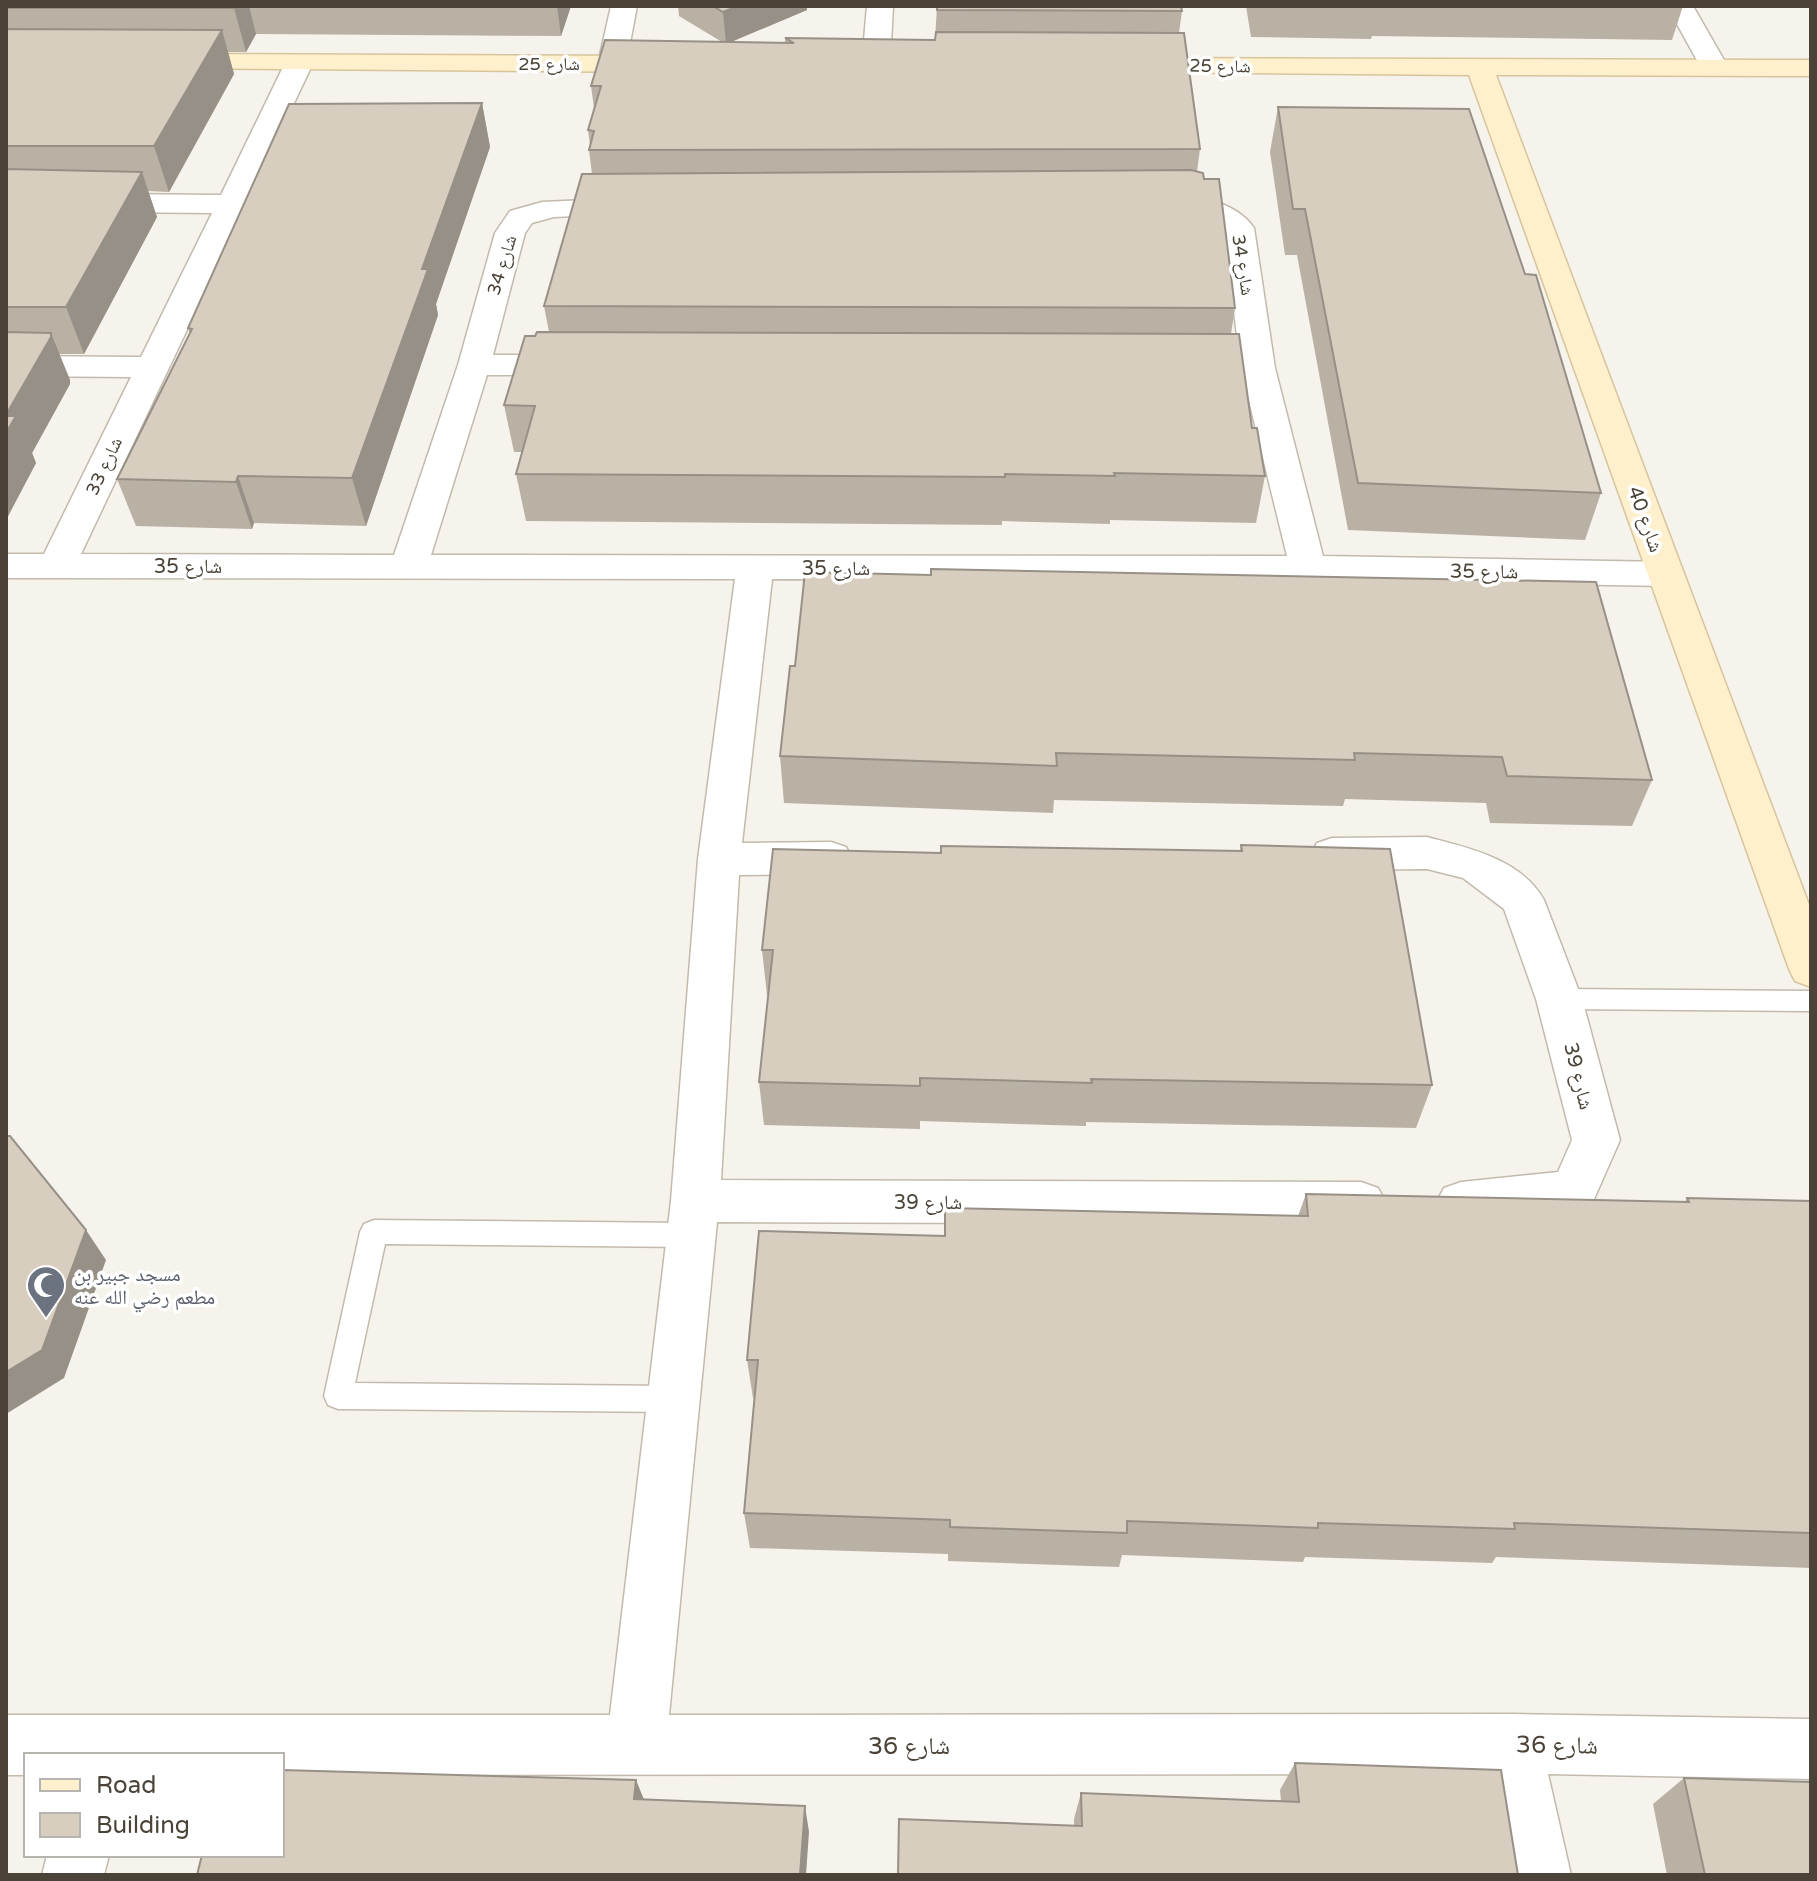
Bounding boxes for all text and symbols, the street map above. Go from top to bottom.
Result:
street label: شارع 25 [518,53,580,75]
street label: شارع 25 [1189,54,1251,78]
street label: شارع 34 [482,232,522,298]
street label: شارع 34 [1227,233,1259,297]
street label: شارع 33 [81,433,127,499]
street label: شارع 40 [1622,483,1668,556]
street label: شارع 35 [154,555,222,579]
street label: شارع 35 [802,557,870,581]
street label: شارع 35 [1450,559,1518,585]
street label: شارع 39 [1558,1040,1598,1112]
street label: شارع 39 [894,1191,962,1215]
place label: مسجد جبير بن مطعم رضي الله عنه [74,1263,215,1313]
mosque icon: مسجد جبير بن مطعم رضي الله عنه [25,1264,67,1319]
street label: شارع 36 [1516,1730,1598,1761]
street label: شارع 36 [868,1732,950,1761]
legend [24,1753,284,1857]
text: Road [96,1771,156,1800]
text: Building [96,1811,190,1840]

